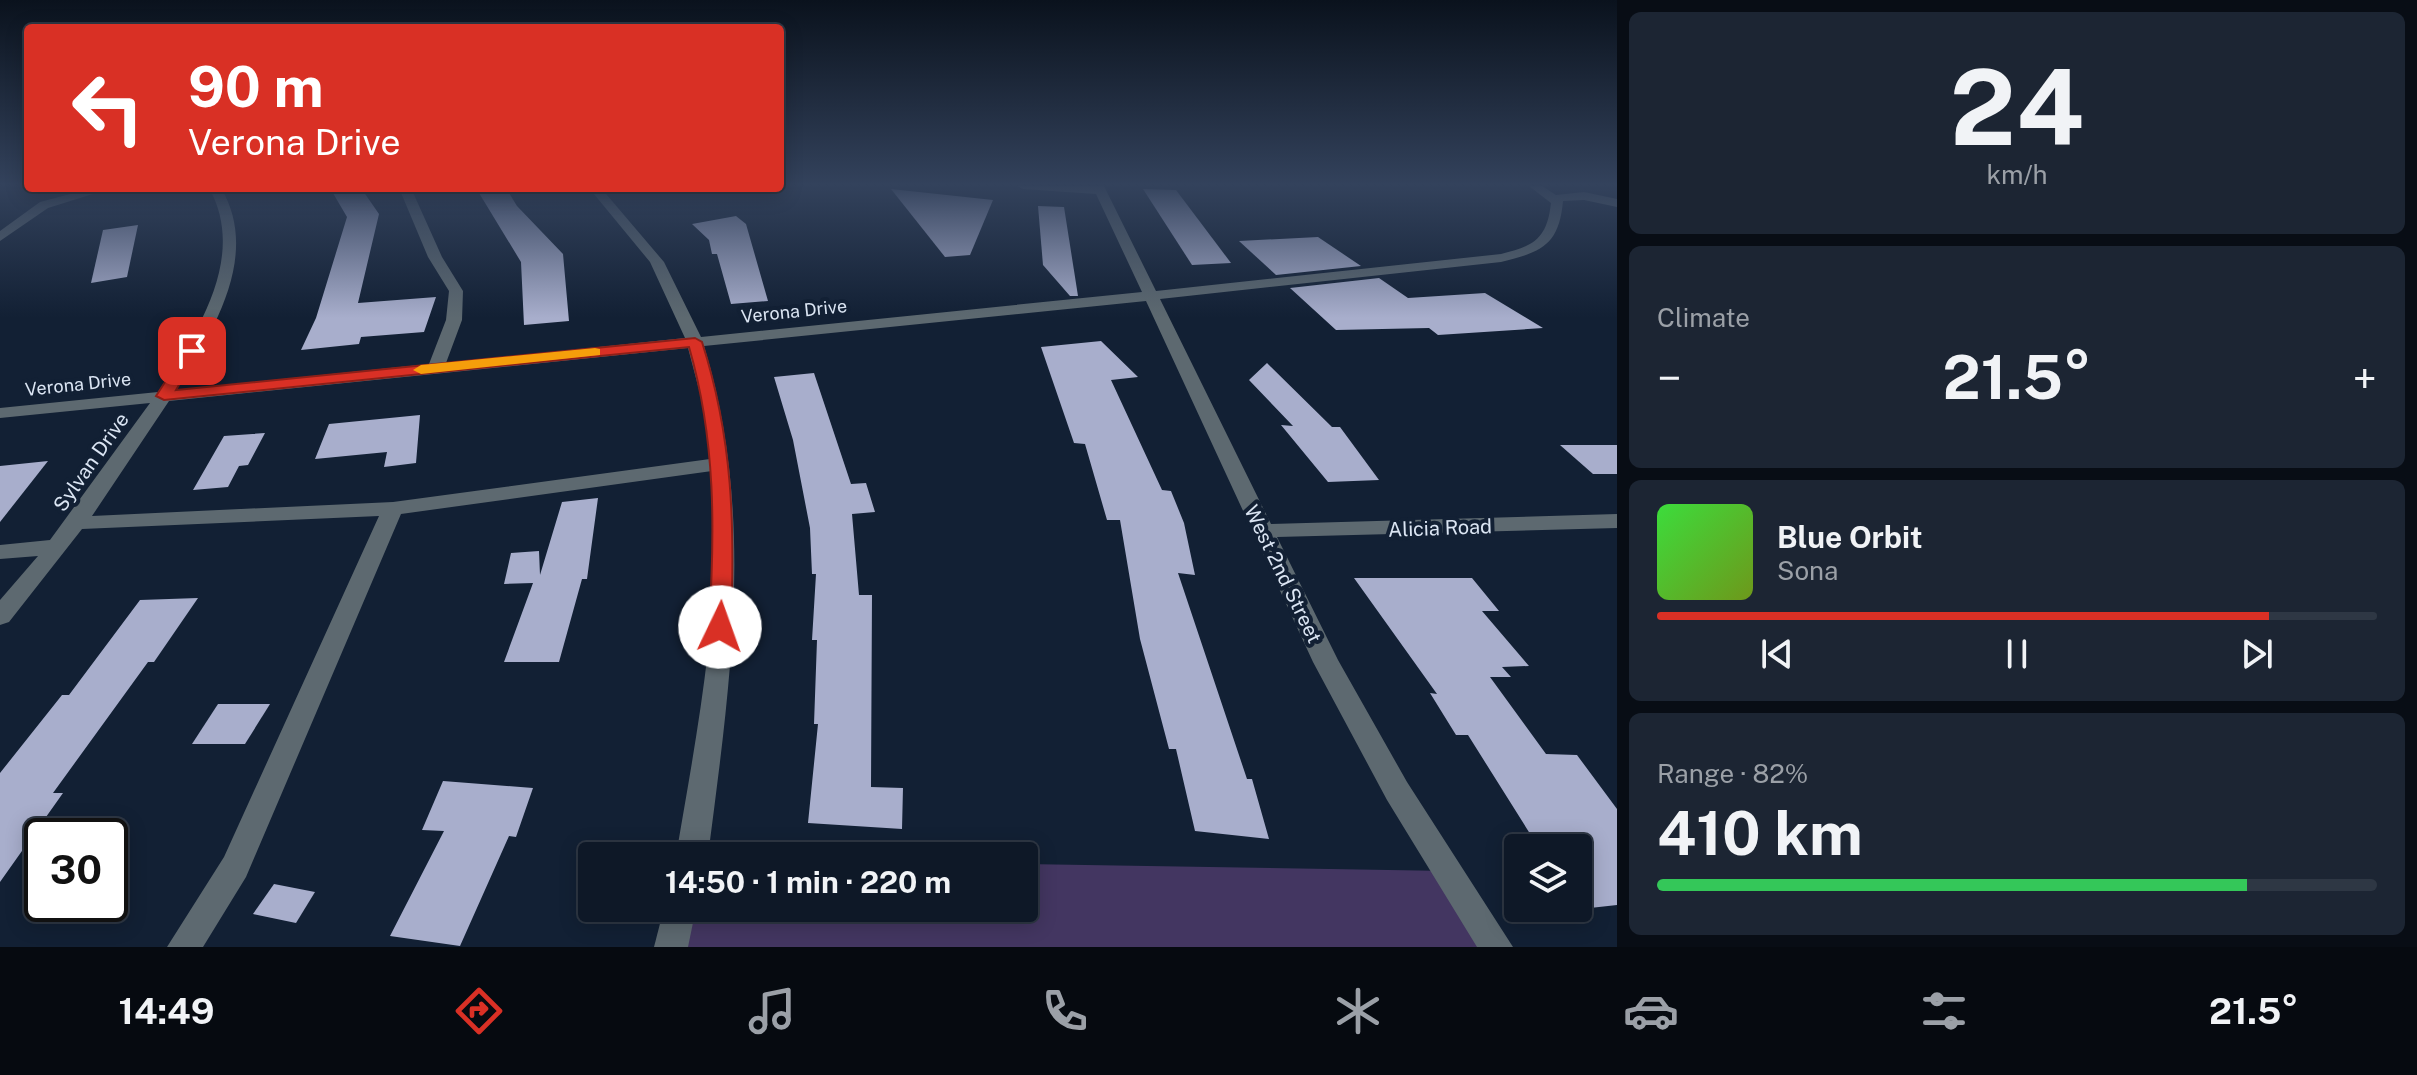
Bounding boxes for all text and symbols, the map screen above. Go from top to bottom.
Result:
text: 24 [1950,46,2084,168]
text: 90 m [188,54,324,120]
icon: left [56,56,160,160]
text: Verona Drive [188,121,401,163]
text: km/h [1986,159,2048,190]
street label: Verona Drive [740,295,848,327]
text: Climate [1657,302,1750,333]
pin [158,317,226,385]
icon: arrive [170,329,214,373]
text: 21.5° [1943,342,2091,413]
text: − [1657,352,1681,404]
text: + [2353,352,2377,404]
street label: Verona Drive [24,368,132,400]
street label: Sylvan Drive [48,408,134,516]
street label: West 2nd Street [1239,501,1327,647]
street label: Alicia Road [1388,514,1492,542]
text: Blue Orbit [1777,519,1923,555]
text: Sona [1777,555,1838,586]
position arrow [678,585,762,669]
icon: previous [1755,632,1799,676]
icon: pause [1995,632,2039,676]
icon: next [2235,632,2279,676]
text: Range · 82% [1657,758,1808,789]
text: 410 km [1657,798,1863,869]
speed limit sign: 30 [24,818,128,922]
map controls [1504,834,1592,922]
button: layers [1504,834,1592,922]
text: 14:50 · 1 min · 220 m [665,864,951,900]
icon: directions [451,983,507,1039]
icon: music [744,983,800,1039]
icon: phone [1037,983,1093,1039]
icon: climate [1330,983,1386,1039]
icon: car [1623,983,1679,1039]
icon: filters [1916,983,1972,1039]
text: 14:49 [118,990,214,1032]
text: 21.5° [2209,990,2298,1032]

